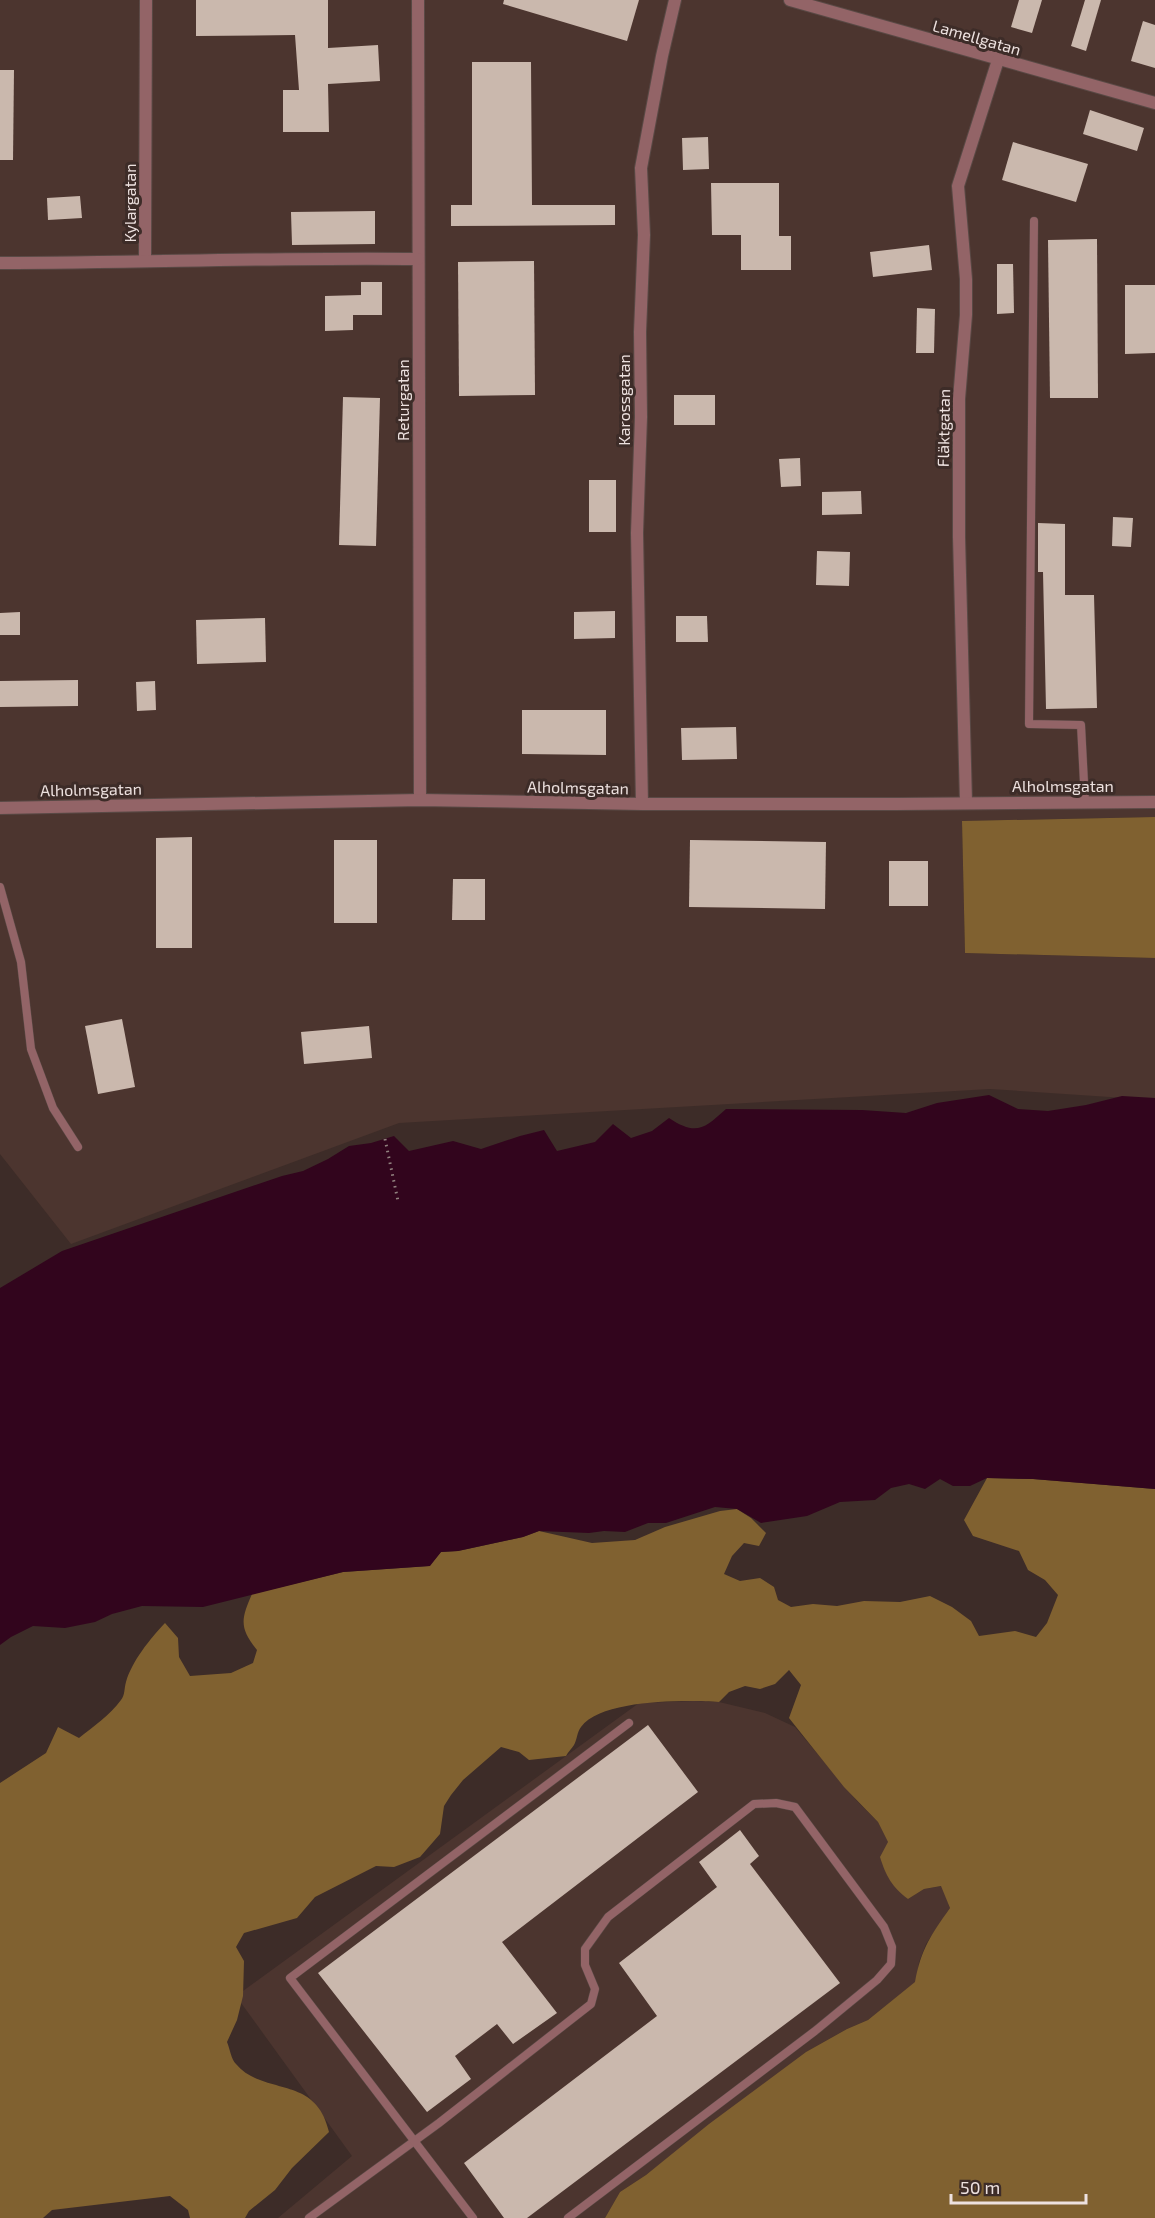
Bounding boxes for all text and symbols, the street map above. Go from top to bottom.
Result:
street label: Lamellgatan [931,15,1023,59]
street label: Kylargatan [120,163,139,243]
street label: Karossgatan [614,354,633,446]
street label: Returgatan [393,359,412,441]
street label: Fläktgatan [933,389,953,467]
street label: Alholmsgatan [1012,776,1114,795]
street label: Alholmsgatan [527,777,629,797]
street label: Alholmsgatan [40,779,142,799]
scale bar [951,2167,1086,2205]
text: 50 m [960,2176,1000,2198]

